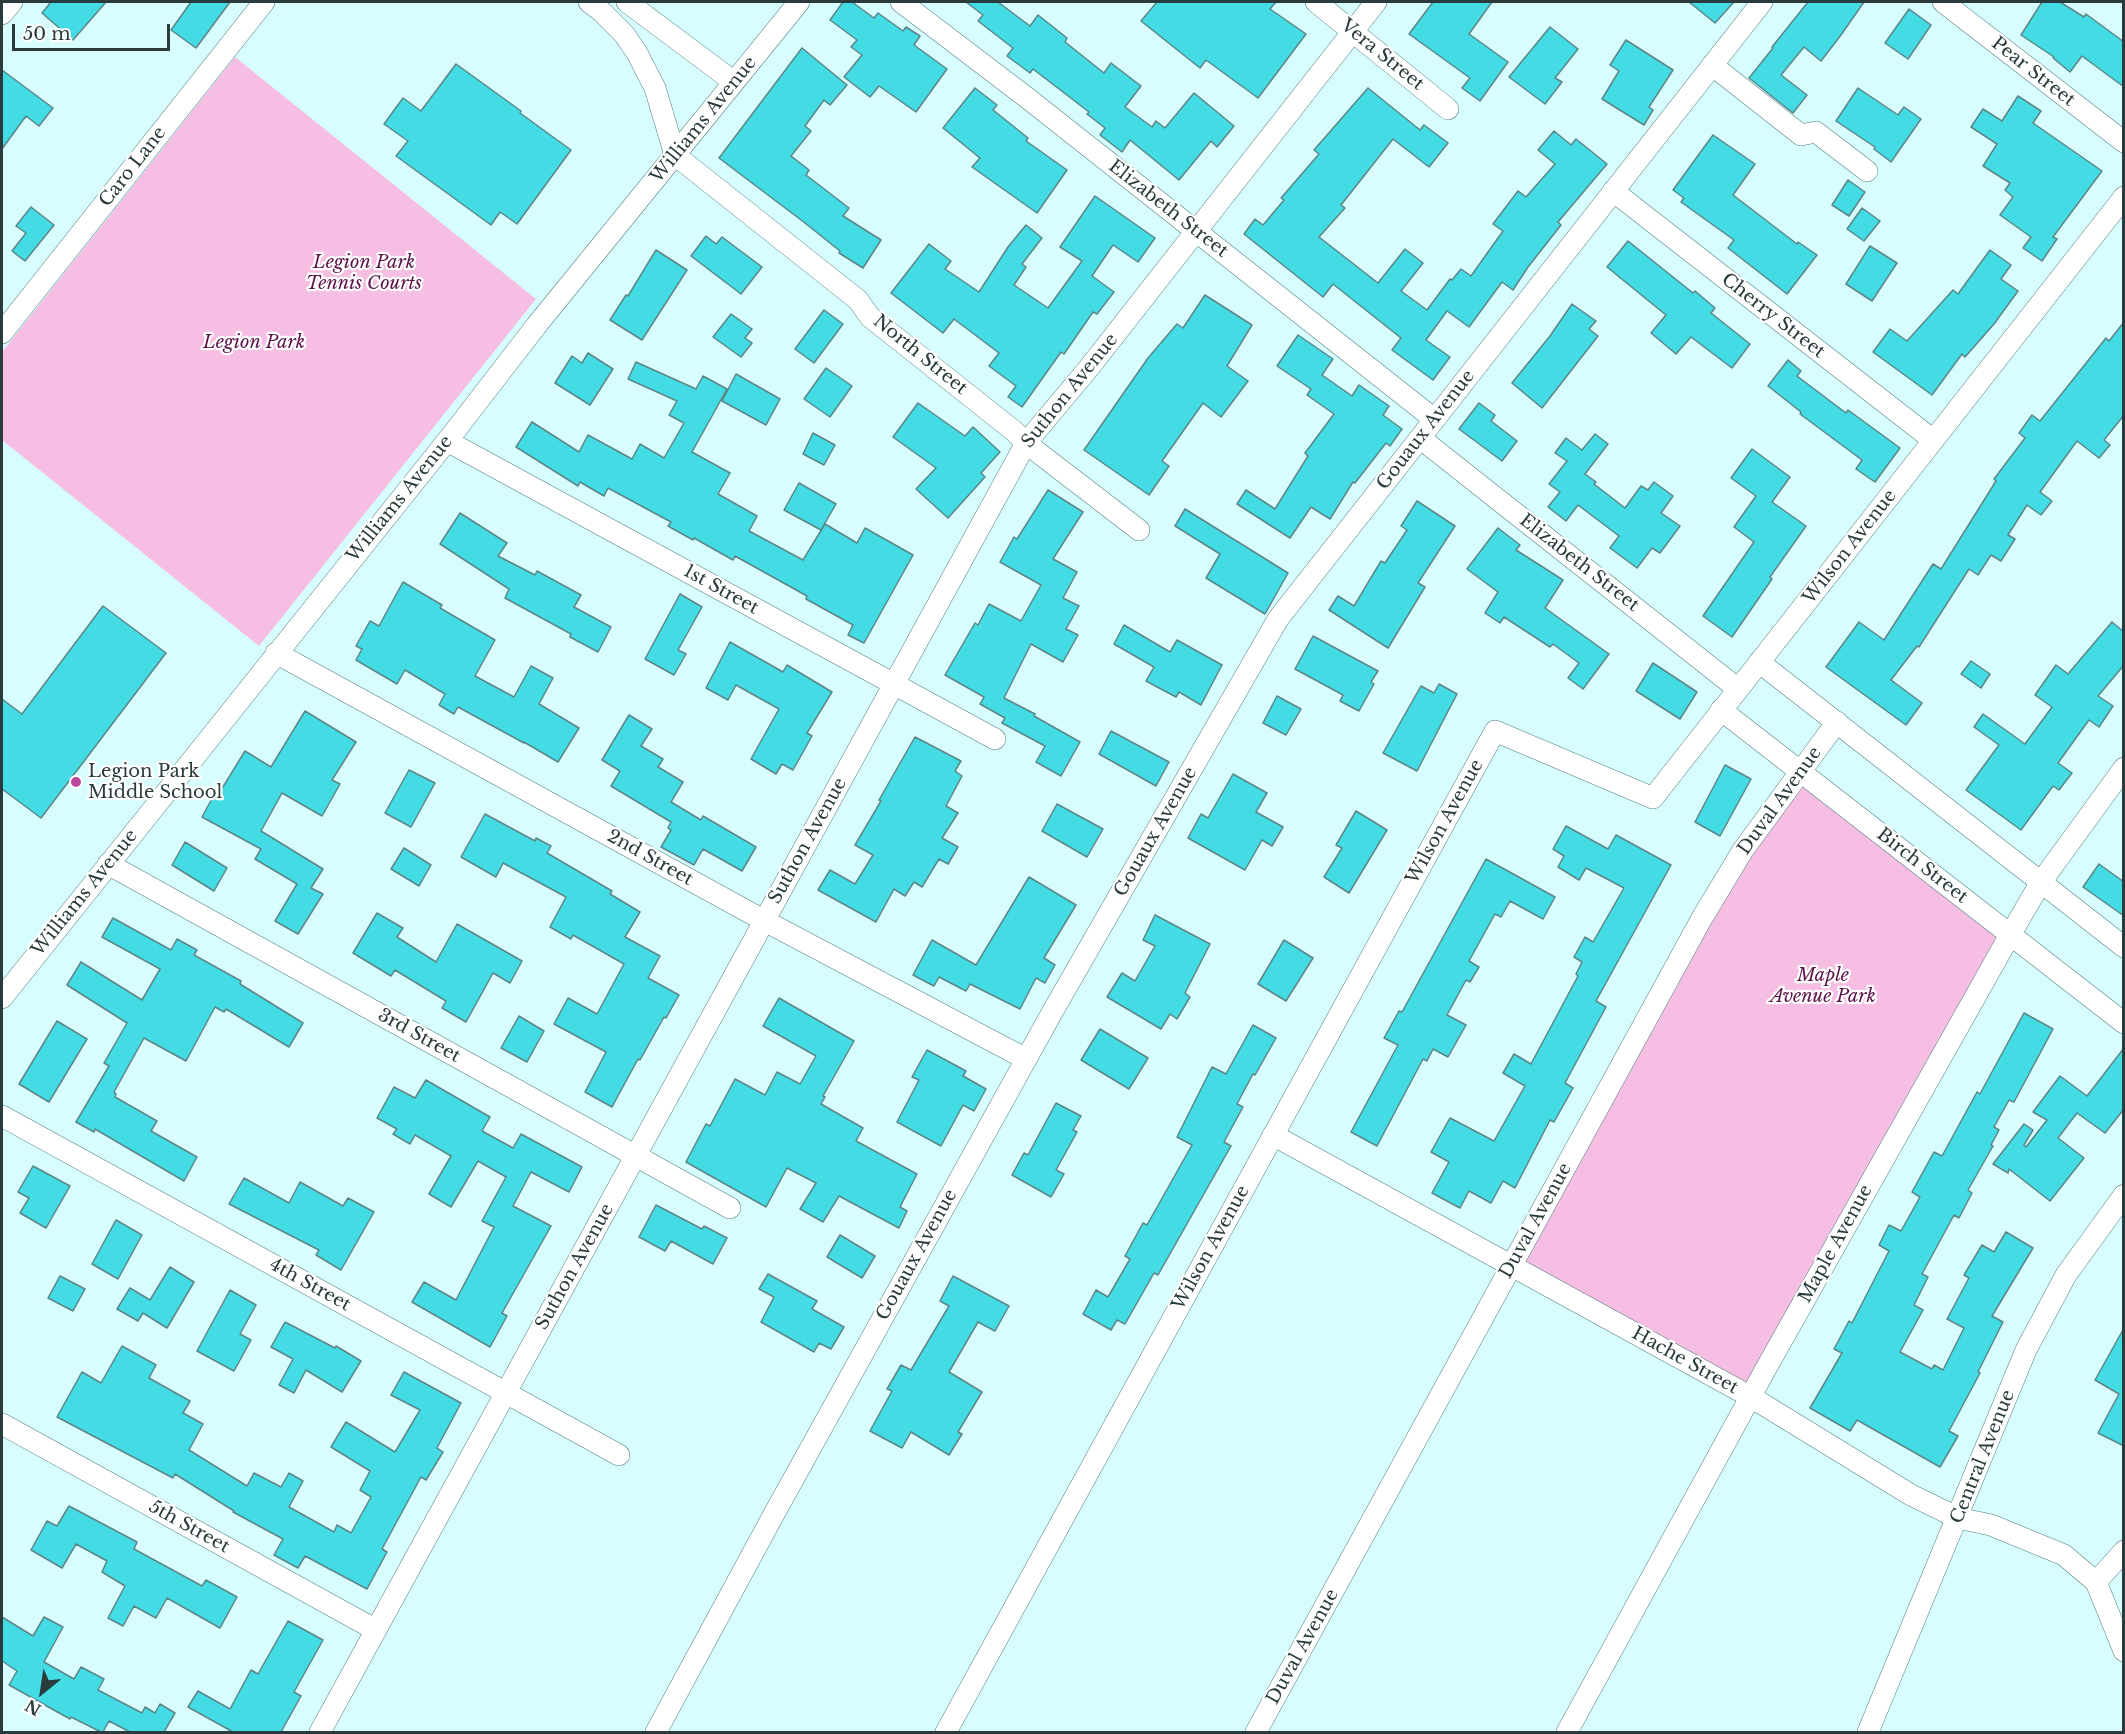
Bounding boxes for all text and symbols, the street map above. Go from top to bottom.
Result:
scale bar [15,12,172,50]
street label: Vera Street [1336,15,1428,95]
text: 50 m [23,23,71,45]
street label: Pear Street [1987,33,2079,111]
street label: Williams Avenue [646,53,762,187]
street label: Caro Lane [95,123,171,211]
street label: Elizabeth Street [1104,156,1232,262]
park label: Legion Park Tennis Courts [306,252,422,294]
street label: Cherry Street [1717,269,1829,363]
street label: North Street [869,311,971,399]
street label: Suthon Avenue [1017,330,1123,452]
park label: Legion Park [203,332,305,354]
street label: Gouaux Avenue [1372,366,1480,494]
street label: Williams Avenue [342,432,458,566]
street label: Wilson Avenue [1799,486,1901,608]
street label: Elizabeth Street [1515,510,1643,616]
street label: 1st Street [680,561,762,619]
street label: Duval Avenue [1734,743,1826,859]
street label: Wilson Avenue [1402,756,1488,888]
place label: Legion Park Middle School [88,761,222,804]
street label: Gouaux Avenue [1110,763,1202,901]
street label: Suthon Avenue [764,774,852,908]
marker: Legion Park Middle School [69,775,83,789]
street label: Birch Street [1872,824,1972,908]
street label: Williams Avenue [27,826,143,960]
street label: 2nd Street [603,826,697,890]
park label: Maple Avenue Park [1770,965,1876,1008]
street label: 3rd Street [374,1005,464,1067]
street label: Duval Avenue [1495,1160,1577,1282]
street label: Maple Avenue [1795,1181,1877,1307]
street label: Wilson Avenue [1168,1182,1254,1314]
street label: Gouaux Avenue [872,1186,962,1324]
street label: Suthon Avenue [531,1200,619,1334]
street label: 4th Street [266,1254,354,1316]
street label: Hache Street [1628,1323,1742,1399]
street label: Central Avenue [1946,1387,2020,1527]
street label: 5th Street [145,1496,233,1558]
street label: Duval Avenue [1262,1586,1344,1708]
north arrow [12,1662,72,1722]
text: N [21,1695,45,1720]

